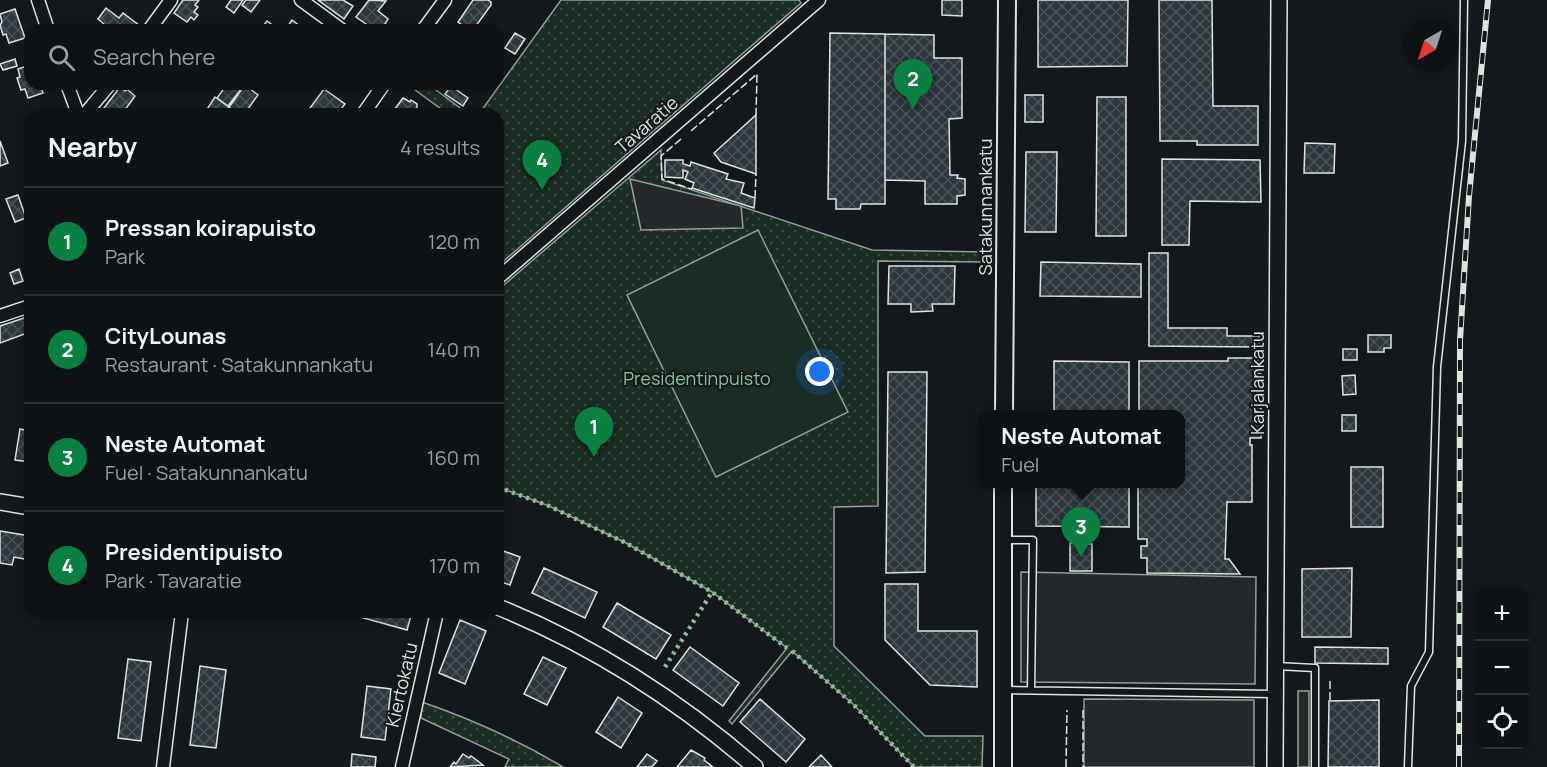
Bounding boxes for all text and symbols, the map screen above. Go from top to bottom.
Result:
north arrow [1403,18,1457,72]
search box [24,24,504,90]
icon: search [45,41,78,74]
text: Search here [93,42,215,72]
pin: 2 [894,60,932,109]
street label: Tavaratie [610,90,683,158]
text: Nearby [48,129,137,165]
text: 4 results [400,134,480,161]
street label: Satakunnankatu [973,139,997,275]
pin: 4 [522,140,562,190]
text: Pressan koirapuisto [105,213,316,243]
text: 1 [63,228,72,255]
text: 120 m [428,228,480,255]
text: Park [105,243,145,270]
text: CityLounas [105,321,226,351]
street label: Karjalankatu [1245,331,1269,435]
text: 2 [62,336,73,363]
text: 140 m [427,336,480,363]
text: Restaurant · Satakunnankatu [105,351,373,378]
your location [805,357,834,386]
park label: Presidentinpuisto [623,366,771,390]
pin: 1 [574,408,614,457]
popup [978,410,1185,488]
text: Neste Automat [1001,421,1162,451]
text: Neste Automat [105,429,266,459]
text: 3 [62,444,73,471]
text: 160 m [427,444,480,471]
text: Fuel [1001,451,1040,478]
text: Fuel · Satakunnankatu [105,459,308,486]
pin: 3 [1062,508,1100,557]
text: Presidentipuisto [105,537,283,567]
text: 4 [61,552,74,579]
text: 170 m [429,552,480,579]
text: Park · Tavaratie [105,567,242,594]
map controls [1475,587,1529,749]
button: + [1475,587,1529,641]
street label: Kiertokatu [380,640,422,729]
button: − [1475,641,1529,695]
button: locate [1475,695,1529,749]

